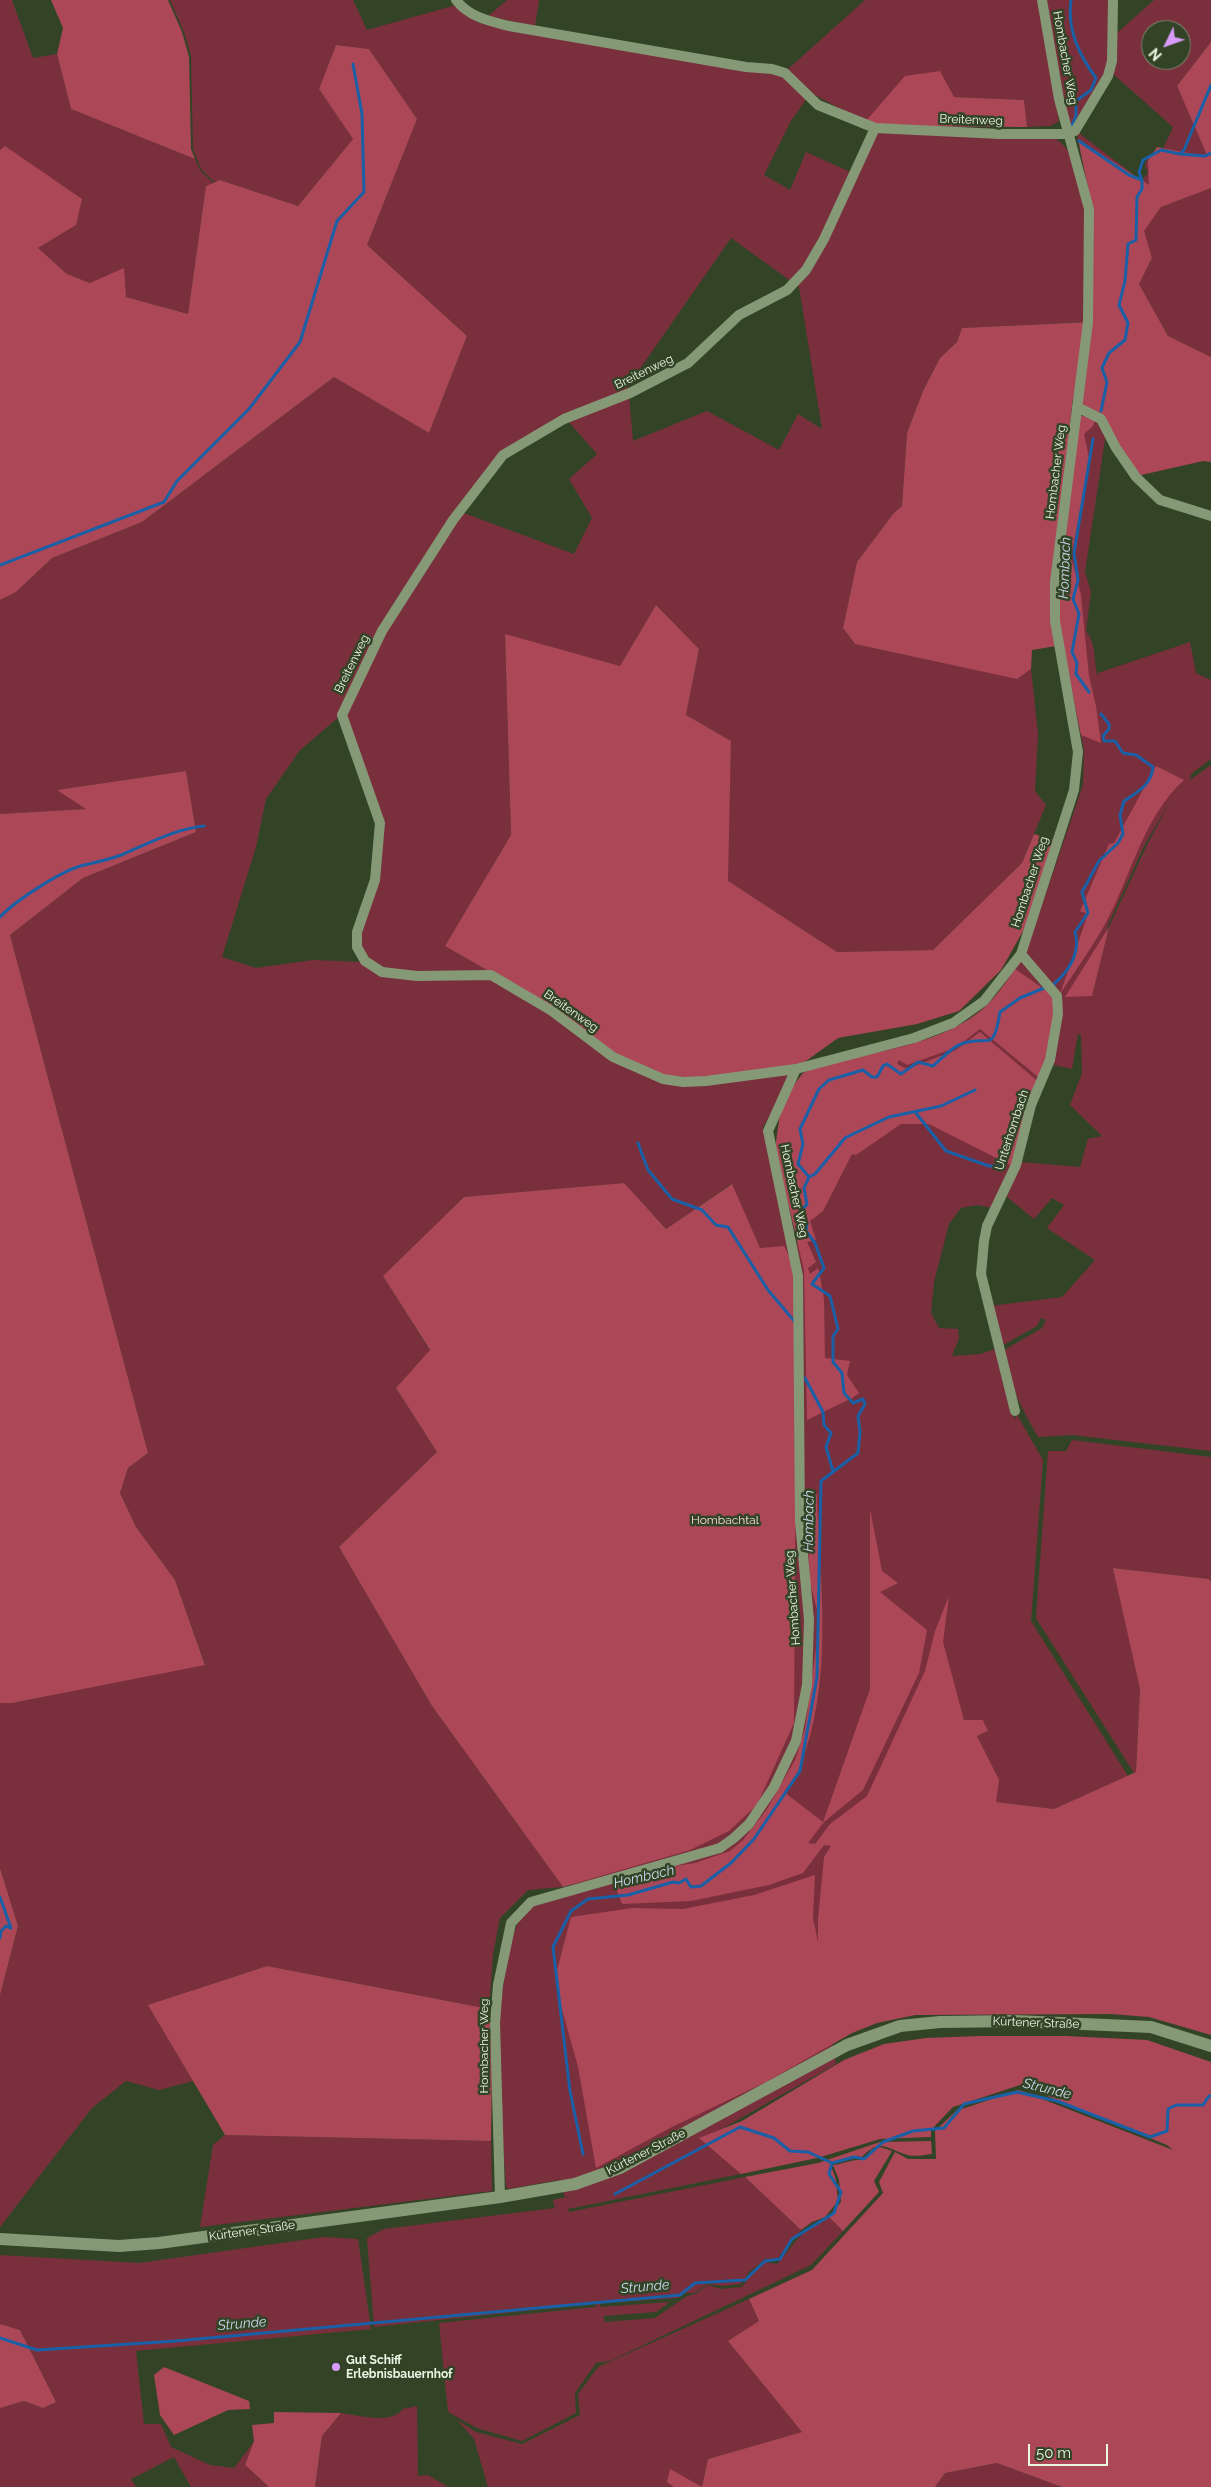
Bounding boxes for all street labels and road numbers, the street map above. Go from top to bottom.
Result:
street label: Hombacher Weg [1050,10,1080,106]
street label: Breitenweg [939,112,1003,128]
street label: Breitenweg [612,352,676,392]
street label: Hombacher Weg [1043,424,1069,520]
street label: Breitenweg [332,632,372,696]
street label: Hombacher Weg [1008,835,1052,929]
street label: Breitenweg [541,987,601,1035]
street label: Unterhombach [992,1088,1032,1172]
street label: Hombacher Weg [777,1143,811,1239]
street label: Hombacher Weg [783,1550,803,1646]
street label: Hombacher Weg [477,1999,491,2093]
street label: Kürtener Straße [992,2014,1080,2032]
street label: Kürtener Straße [604,2126,688,2178]
street label: Kürtener Straße [208,2218,296,2244]

